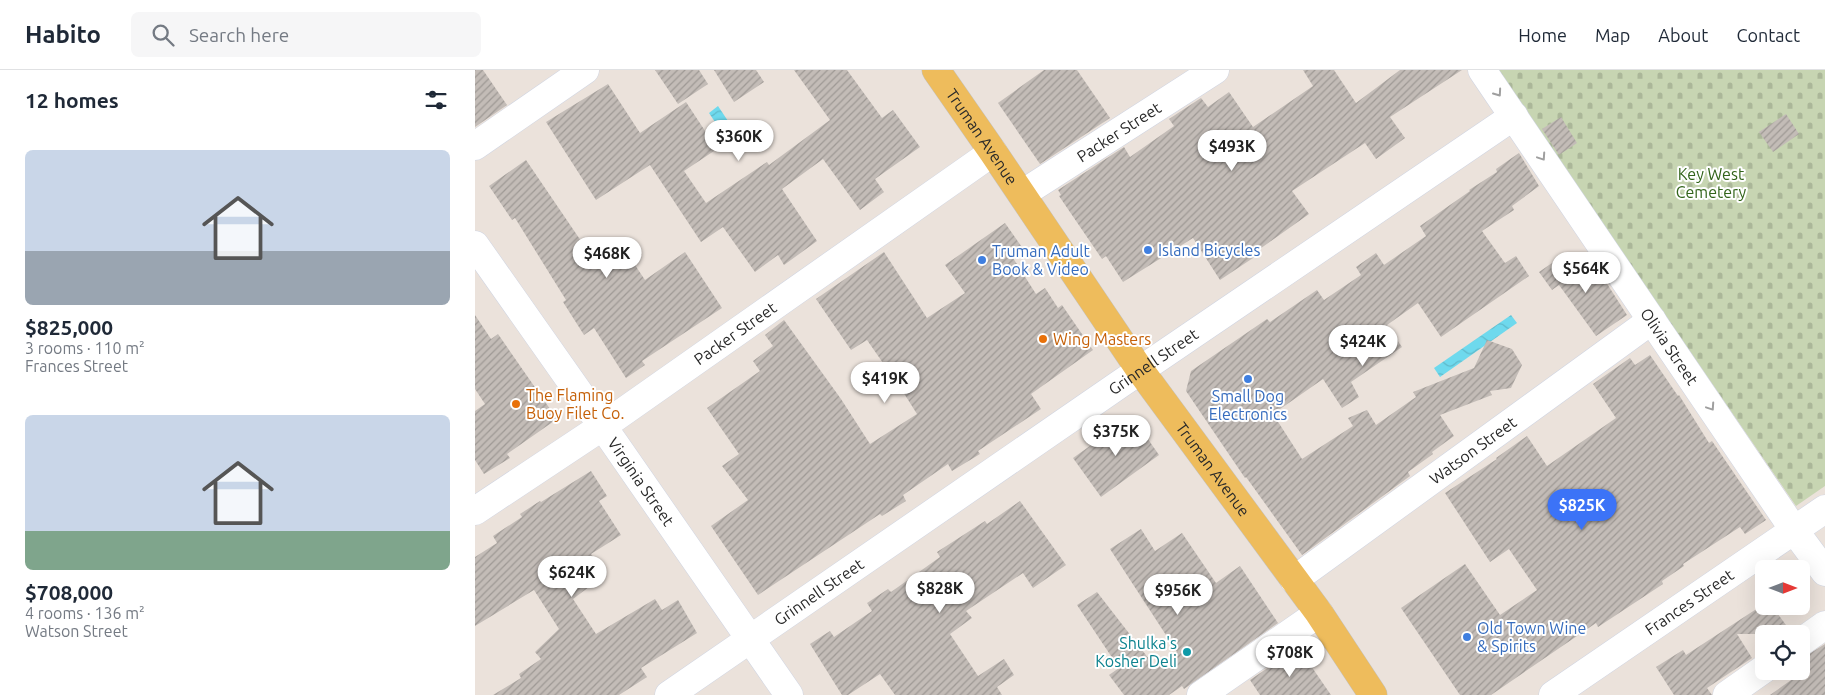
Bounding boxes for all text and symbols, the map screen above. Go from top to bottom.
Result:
search box [131,12,481,57]
text: Habito [25,21,101,48]
icon: search [149,21,177,49]
text: Search here [189,24,289,46]
text: Home [1518,25,1567,45]
text: Map [1595,25,1630,45]
text: About [1658,25,1708,45]
text: Contact [1736,25,1800,45]
street label: Truman Avenue [943,85,1021,188]
icon: filters [422,86,450,114]
one-way arrow [1492,87,1501,97]
text: 12 homes [25,88,119,112]
street label: Packer Street [1073,98,1165,165]
pin: $360K [704,119,774,162]
text: $360K [716,127,762,145]
pin: $493K [1197,129,1267,172]
text: $493K [1209,137,1255,155]
one-way arrow [1536,151,1545,160]
park label: Key West Cemetery [1676,165,1747,201]
icon: home [193,183,283,273]
pin: $468K [572,236,642,279]
place label: Island Bicycles [1158,241,1260,259]
place label: Truman Adult Book & Video [992,242,1090,278]
text: $468K [584,244,630,262]
marker: Island Bicycles [1142,244,1154,256]
pin: $564K [1551,252,1621,294]
marker: Truman Adult Book & Video [976,254,988,266]
text: $564K [1563,259,1609,277]
street label: Packer Street [690,298,780,368]
street label: Olivia Street [1637,305,1702,389]
text: $825,000 [25,315,113,339]
street label: Grinnell Street [1105,324,1202,398]
pin: $424K [1328,324,1398,367]
place label: Wing Masters [1053,330,1151,348]
text: $424K [1340,332,1386,350]
marker: Wing Masters [1037,333,1049,345]
text: 3 rooms · 110 m² [25,339,145,357]
text: Frances Street [25,357,128,375]
pin: $419K [850,362,920,404]
text: $419K [862,369,908,387]
marker: Small Dog Electronics [1242,373,1254,385]
place label: The Flaming Buoy Filet Co. [526,386,624,422]
place label: Small Dog Electronics [1209,387,1287,423]
marker: The Flaming Buoy Filet Co. [510,398,522,410]
one-way arrow [1705,402,1715,411]
street label: Watson Street [1426,412,1520,488]
pin: $375K [1081,414,1151,457]
street label: Truman Avenue [1172,419,1254,520]
text: $375K [1093,422,1139,440]
street label: Virginia Street [604,434,678,530]
icon: home [193,448,283,538]
pin: $825K [1547,488,1617,531]
text: $825K [1559,496,1605,514]
street label: Grinnell Street [771,554,868,629]
pin: $624K [537,556,607,598]
north arrow [1755,560,1810,615]
map controls [1755,560,1810,680]
text: $624K [549,563,595,581]
street label: Frances Street [1642,565,1737,638]
pin: $828K [905,572,975,614]
pin: $956K [1143,574,1213,616]
text: $828K [917,579,963,597]
text: $708,000 [25,580,113,604]
text: $956K [1155,581,1201,599]
text: 4 rooms · 136 m² [25,604,145,622]
place label: Old Town Wine & Spirits [1477,619,1586,655]
text: Watson Street [25,622,128,640]
button: locate [1755,625,1810,680]
marker: Old Town Wine & Spirits [1461,631,1473,643]
place label: Shulka's Kosher Deli [1095,634,1177,670]
pin: $708K [1255,636,1325,678]
text: $708K [1267,643,1313,661]
marker: Shulka's Kosher Deli [1181,646,1193,658]

